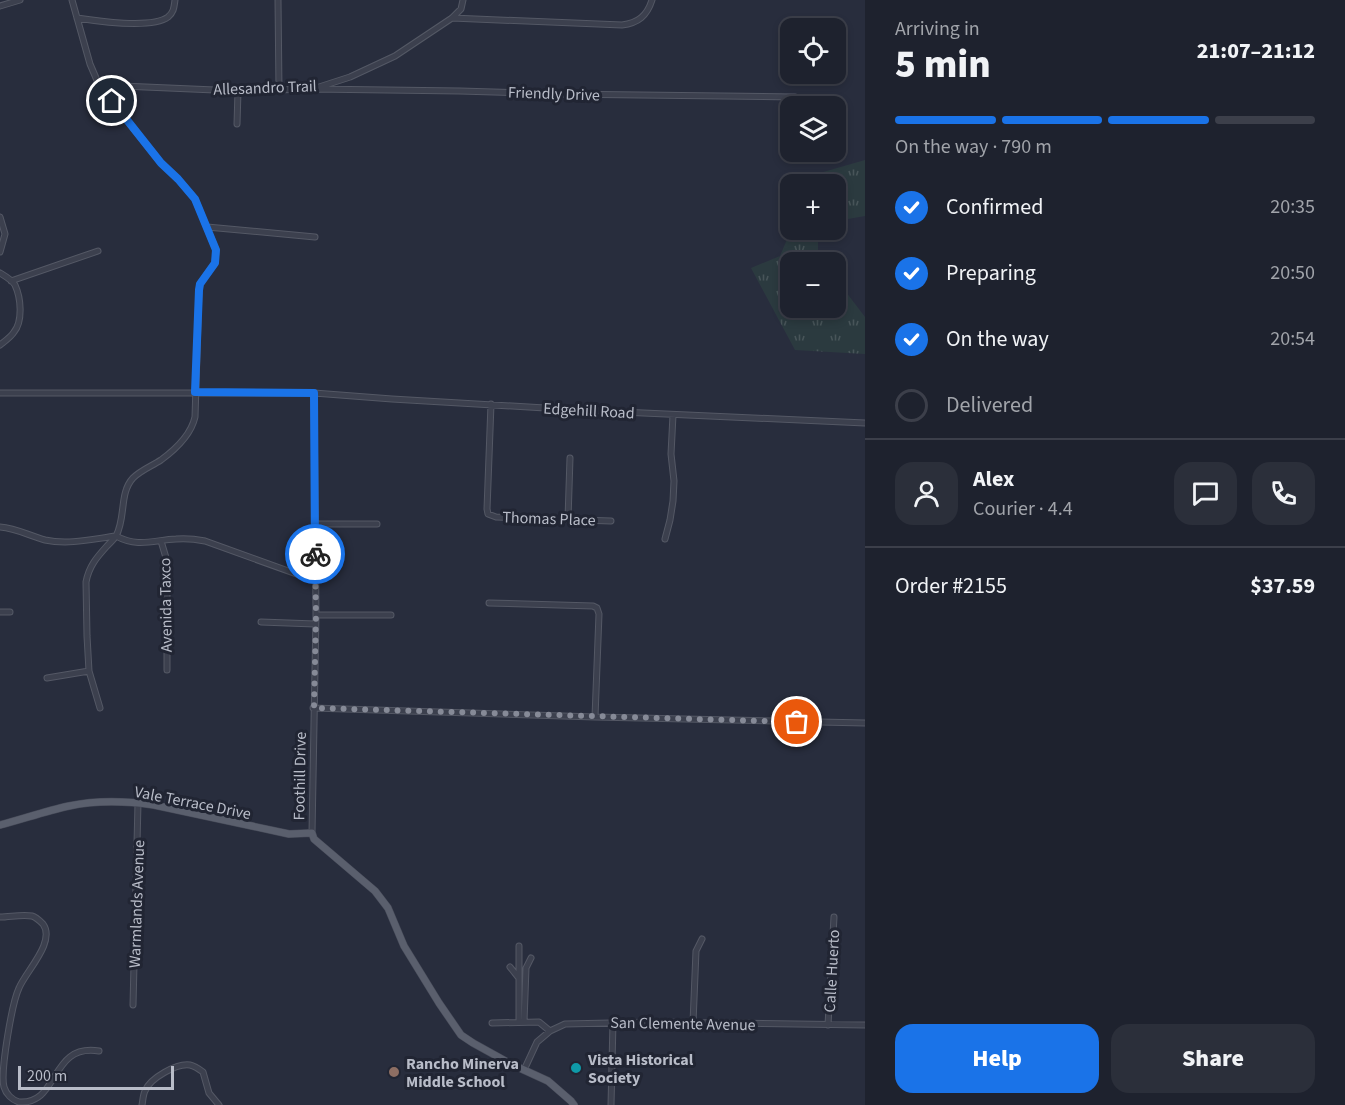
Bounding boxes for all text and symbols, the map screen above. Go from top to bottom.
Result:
text: Arriving in [895,15,980,43]
map controls [780,18,846,318]
button: locate [780,18,846,84]
text: 21:07–21:12 [1197,35,1315,67]
text: 5 min [895,37,991,93]
pin [86,75,137,126]
street label: Allesandro Trail [213,75,317,101]
street label: Friendly Drive [508,81,600,107]
icon: home [95,84,128,117]
button: layers [780,96,846,162]
text: On the way · 790 m [895,133,1052,161]
button: + [780,174,846,240]
icon: check [895,191,928,224]
text: Confirmed [946,191,1043,223]
text: 20:35 [1270,193,1315,221]
button: − [780,252,846,318]
icon: check [895,257,928,290]
text: Preparing [946,257,1036,289]
text: 20:50 [1270,259,1315,287]
icon: check [895,323,928,356]
text: On the way [946,323,1049,355]
text: 20:54 [1270,325,1315,353]
text: Delivered [946,389,1033,421]
street label: Edgehill Road [543,398,635,424]
button: person [895,462,958,525]
button: chat [1174,462,1237,525]
button: phone [1252,462,1315,525]
text: Alex [973,463,1014,495]
text: Courier · 4.4 [973,495,1073,523]
street label: Thomas Place [502,506,596,532]
courier [285,524,345,584]
icon: bike [299,538,332,571]
street label: Avenida Taxco [154,557,178,653]
text: Order #2155 [895,570,1007,602]
text: $37.59 [1250,570,1315,602]
pin [771,696,822,747]
icon: bag [780,705,813,738]
street label: Foothill Drive [288,731,312,821]
street label: Vale Terrace Drive [133,781,253,825]
street label: Warmlands Avenue [124,840,150,968]
street label: Calle Huerto [819,929,845,1013]
street label: San Clemente Avenue [610,1012,756,1036]
button: Help [895,1024,1099,1093]
button: Share [1111,1024,1315,1093]
place label: Vista Historical Society [587,1049,694,1089]
place label: Rancho Minerva Middle School [406,1053,519,1093]
marker: Vista Historical Society [569,1061,583,1075]
scale bar [18,1063,174,1090]
text: 200 m [27,1065,67,1087]
marker: Rancho Minerva Middle School [387,1065,401,1079]

